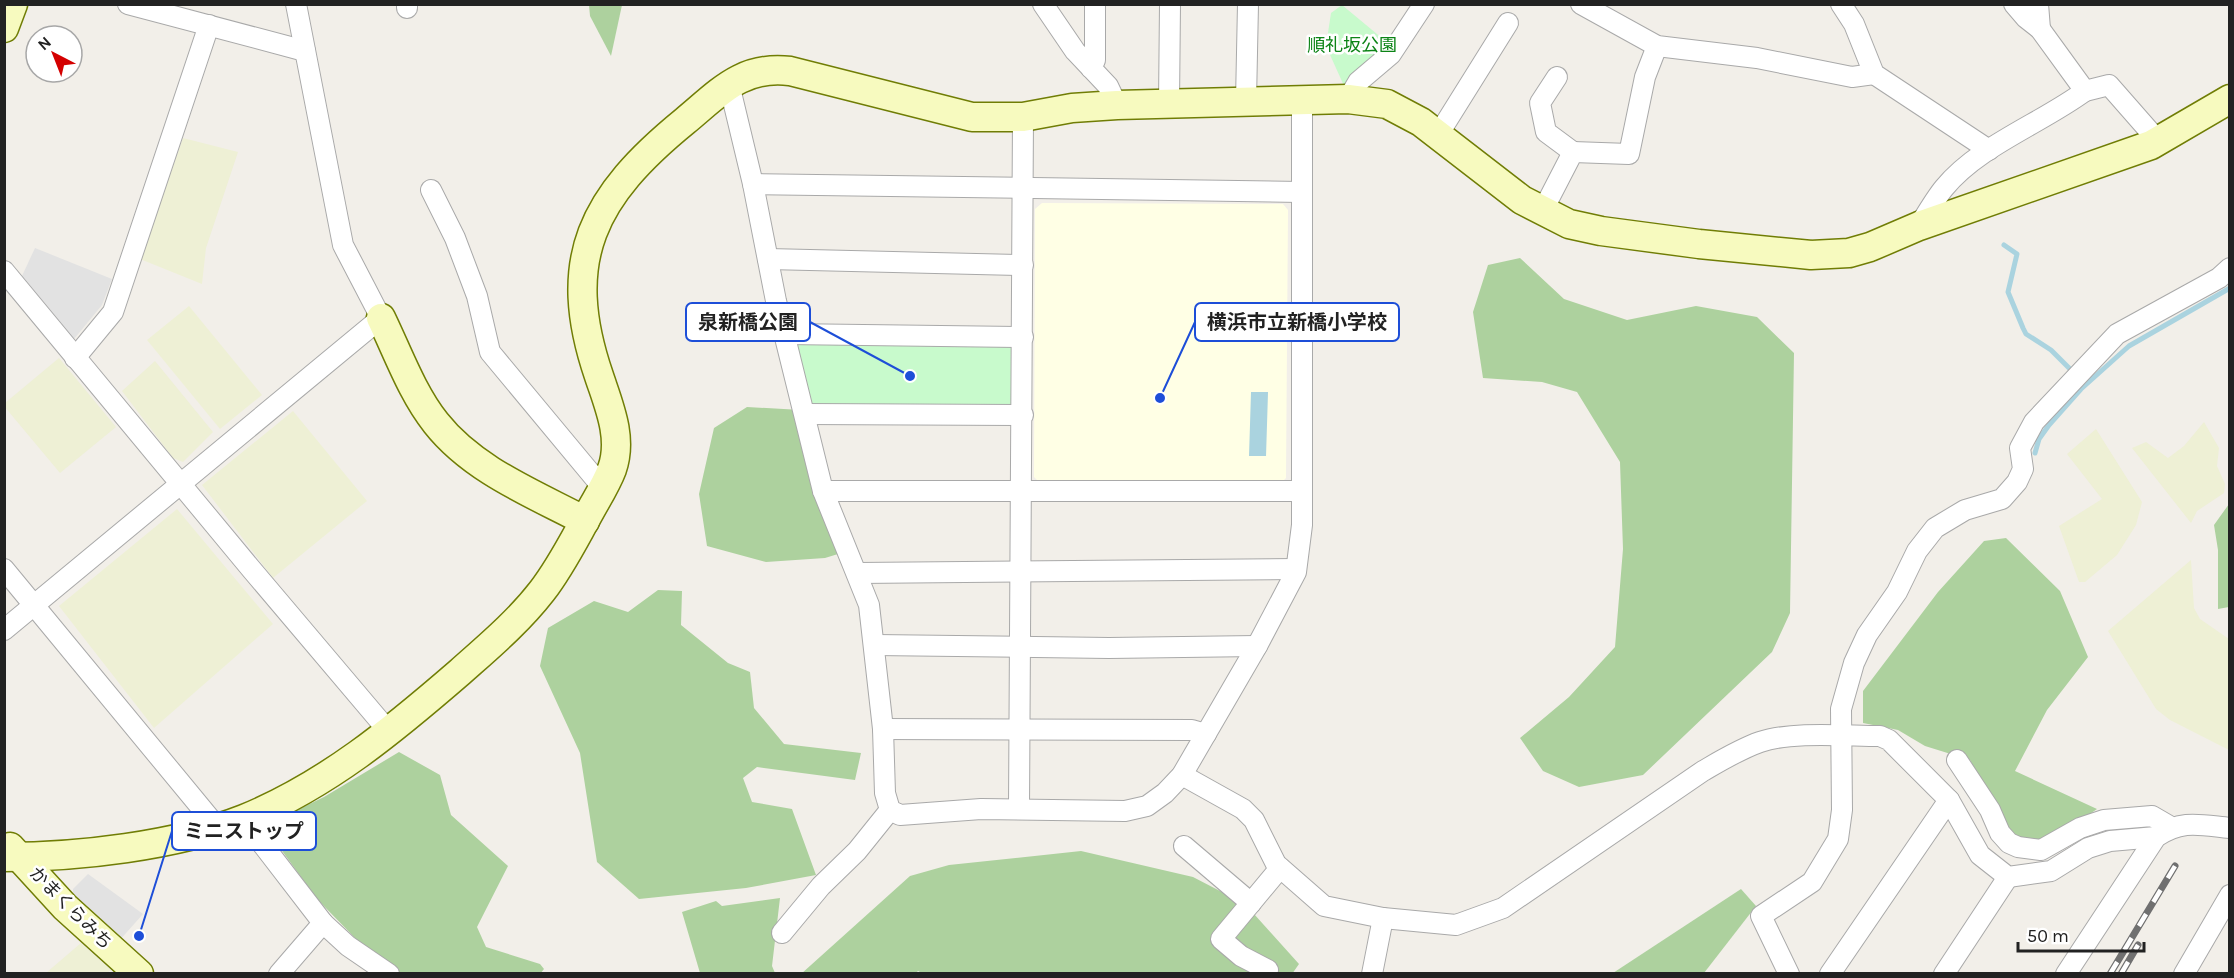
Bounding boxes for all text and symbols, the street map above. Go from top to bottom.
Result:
north arrow [24,24,84,84]
text: N [34,32,55,54]
park label: 順礼坂公園 [1307,34,1397,56]
callout: 泉新橋公園 [686,303,810,341]
callout: 横浜市立新橋小学校 [1195,303,1399,341]
text: 泉新橋公園 [698,311,798,334]
text: 横浜市立新橋小学校 [1207,311,1387,334]
callout: ミニストップ [172,812,316,850]
text: ミニストップ [184,820,304,843]
street label: かまくらみち [25,862,117,954]
scale bar [2018,915,2144,953]
text: 50 m [2027,925,2069,947]

